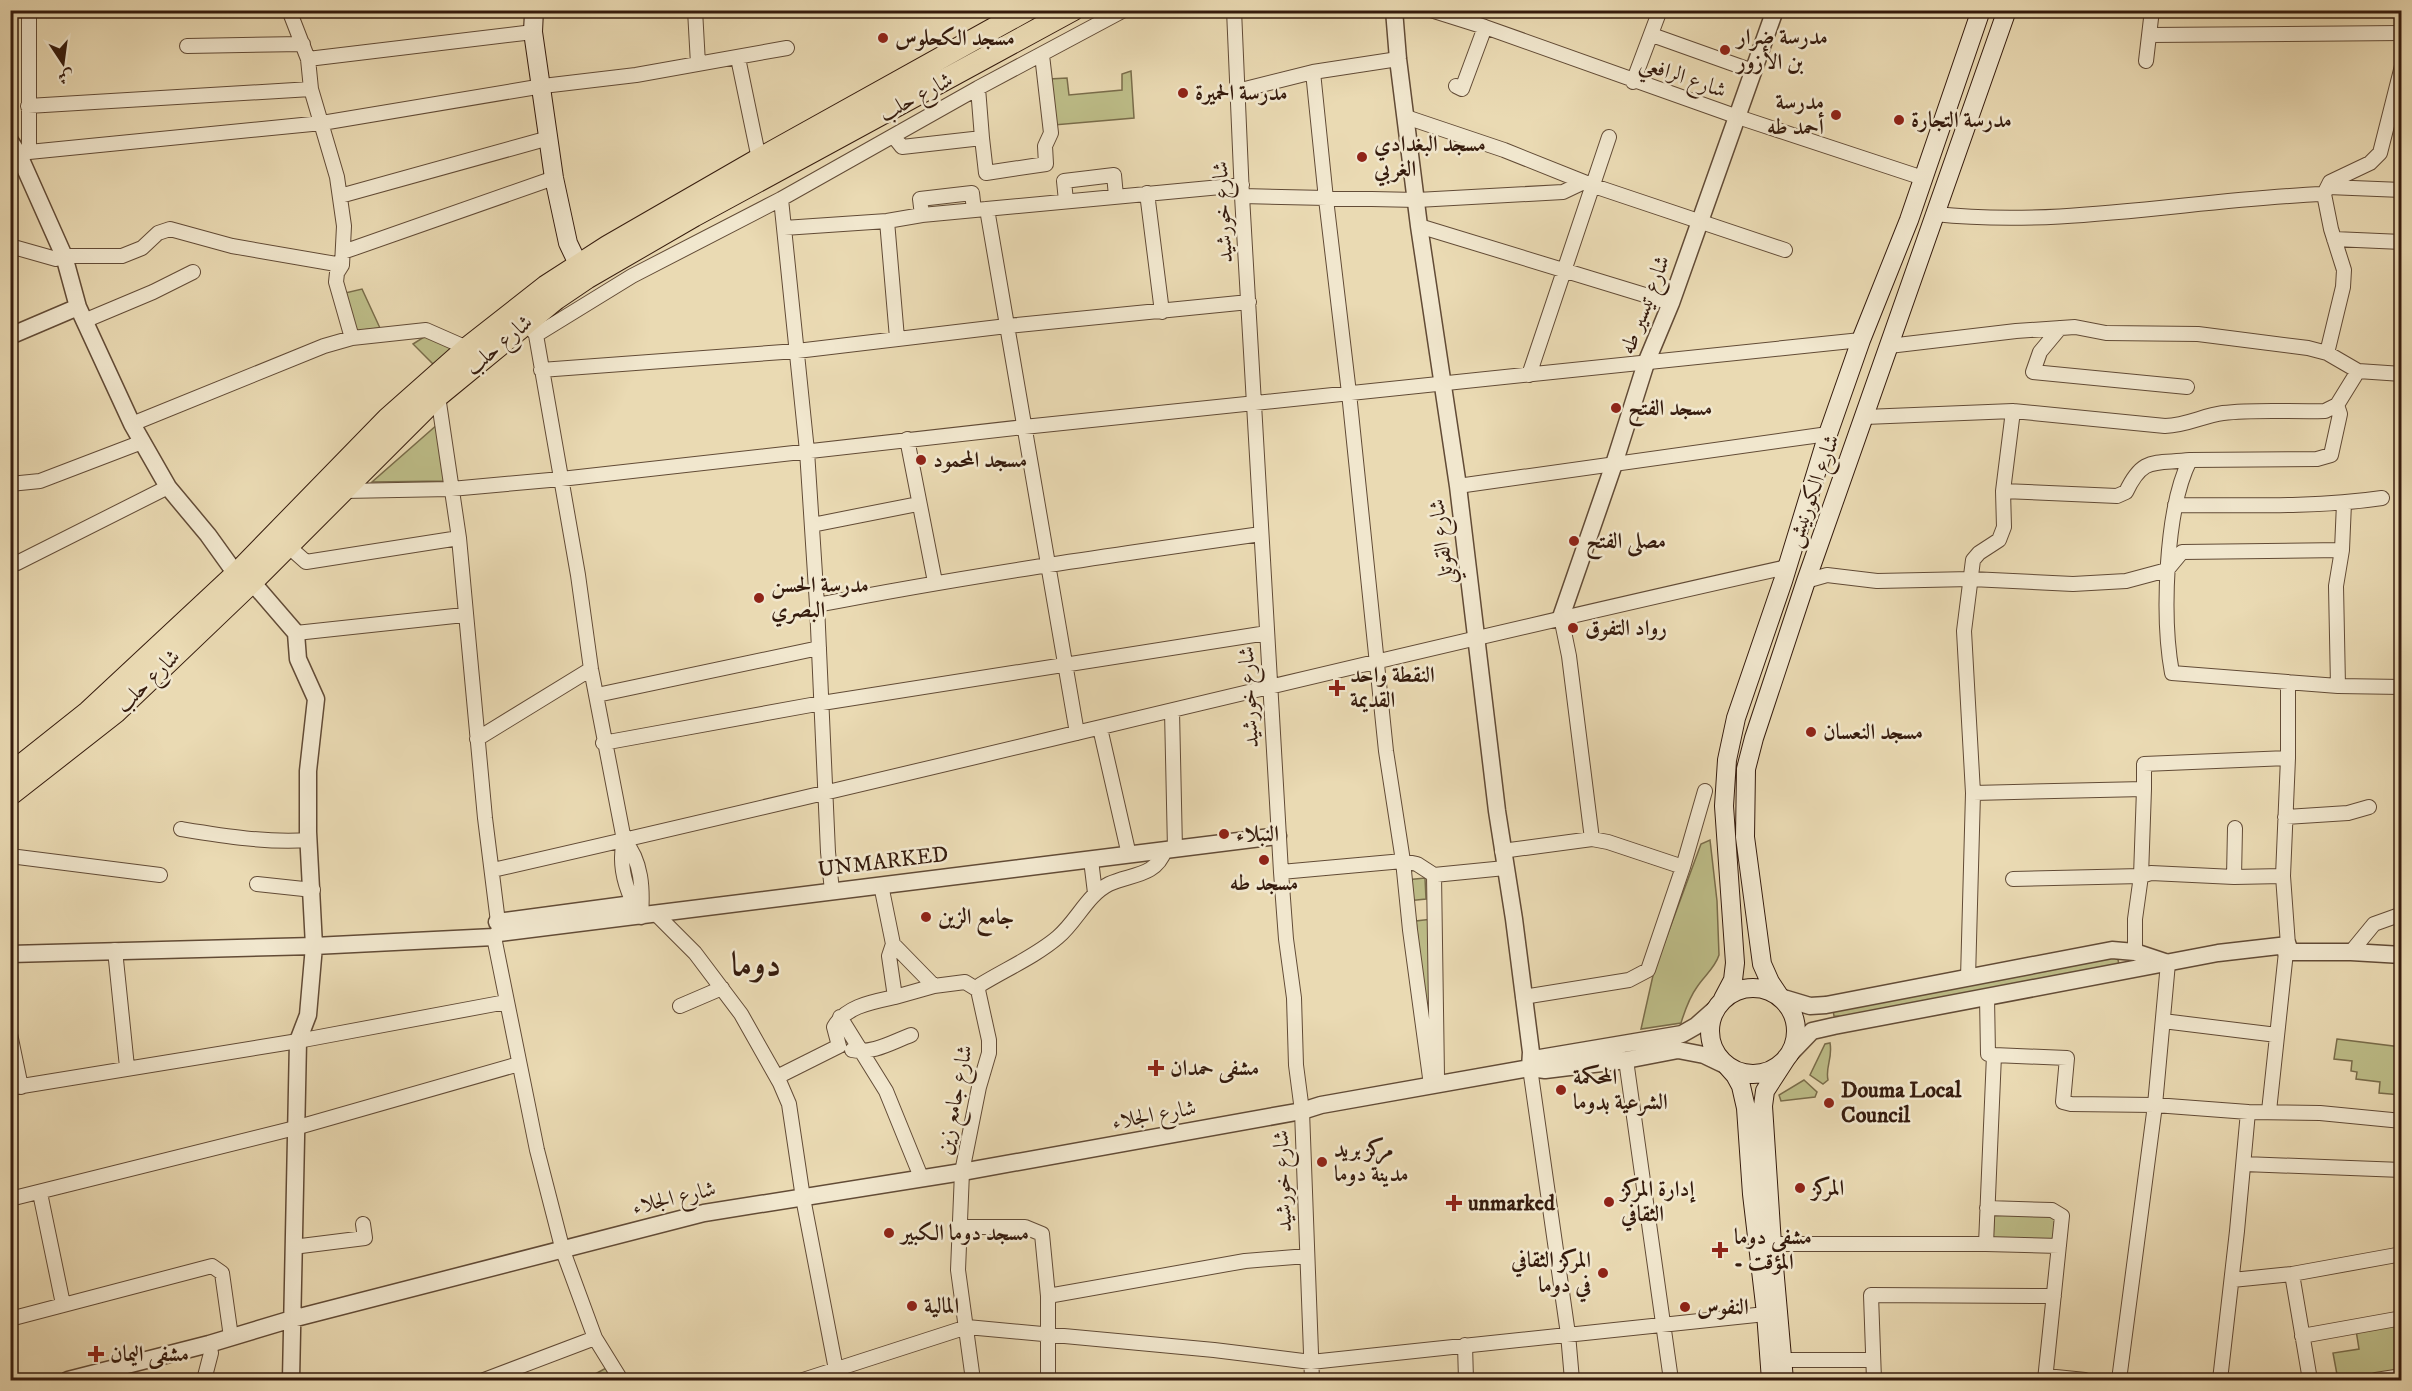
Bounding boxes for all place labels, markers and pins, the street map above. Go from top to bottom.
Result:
place label: مدرسة ضرار بن الأزور [1734,24,1828,76]
place label: مسجد الكحلوس [895,25,1015,52]
marker: مسجد الكحلوس [876,31,890,45]
marker: مدرسة ضرار بن الأزور [1718,43,1732,57]
place label: مدرسة الحميرة [1195,80,1287,107]
marker: مدرسة الحميرة [1176,86,1190,100]
place label: مدرسة أحمد طه [1767,89,1825,141]
place label: مدرسة التجارة [1911,107,2012,134]
marker: مدرسة أحمد طه [1829,108,1843,122]
marker: مدرسة التجارة [1892,113,1906,127]
place label: مسجد البغدادي الغربي [1373,131,1486,187]
marker: مسجد البغدادي الغربي [1355,150,1369,164]
place label: مسجد الفتح [1628,395,1712,427]
marker: مسجد الفتح [1609,401,1623,415]
place label: مسجد المحمود [933,447,1027,474]
marker: مسجد المحمود [914,453,928,467]
place label: مصلى الفتح [1586,528,1666,560]
marker: مصلى الفتح [1567,534,1581,548]
place label: مدرسة الحسن البصري [771,572,869,628]
marker: مدرسة الحسن البصري [752,591,766,605]
place label: رواد التفوق [1585,615,1667,642]
marker: رواد التفوق [1566,621,1580,635]
place label: النقطة واحد القديمة [1350,662,1435,714]
marker: النقطة واحد القديمة [1328,679,1346,697]
place label: مسجد النعسان [1823,719,1923,746]
marker: مسجد النعسان [1804,725,1818,739]
place label: النبلاء [1236,821,1279,848]
marker: النبلاء [1217,827,1231,841]
marker: مسجد طه [1257,853,1271,867]
place label: مسجد طه [1230,870,1298,897]
place label: جامع الزين [938,904,1014,937]
marker: جامع الزين [919,910,933,924]
place label: مشفى حمدان [1170,1055,1259,1084]
marker: مشفى حمدان [1147,1059,1165,1077]
place label: المحكمة الشرعية بدوما [1573,1064,1668,1116]
place label: Douma Local Council [1841,1077,1962,1129]
marker: المحكمة الشرعية بدوما [1554,1083,1568,1097]
marker: Douma Local Council [1822,1096,1836,1110]
place label: مركز بريد مدينة دوما [1334,1136,1408,1188]
marker: مركز بريد مدينة دوما [1315,1155,1329,1169]
place label: المركز [1809,1175,1844,1202]
place label: إدارة المركز الثقافي [1618,1176,1697,1232]
marker: المركز [1793,1181,1807,1195]
place label: unmarked [1468,1190,1556,1217]
marker: unmarked [1445,1194,1463,1212]
marker: إدارة المركز الثقافي [1602,1195,1616,1209]
place label: مسجد دوما الكبير [898,1220,1029,1247]
place label: مشفى دوما - المؤقت [1734,1224,1812,1276]
marker: مسجد دوما الكبير [882,1226,896,1240]
marker: مشفى دوما - المؤقت [1711,1241,1729,1259]
place label: المركز الثقافي في دوما [1510,1247,1591,1303]
marker: المركز الثقافي في دوما [1596,1266,1610,1280]
place label: المالية [924,1293,959,1320]
place label: النفوس [1697,1294,1749,1321]
marker: المالية [905,1299,919,1313]
marker: النفوس [1678,1300,1692,1314]
place label: مشفى اليمان [110,1341,189,1370]
marker: مشفى اليمان [87,1345,105,1363]

